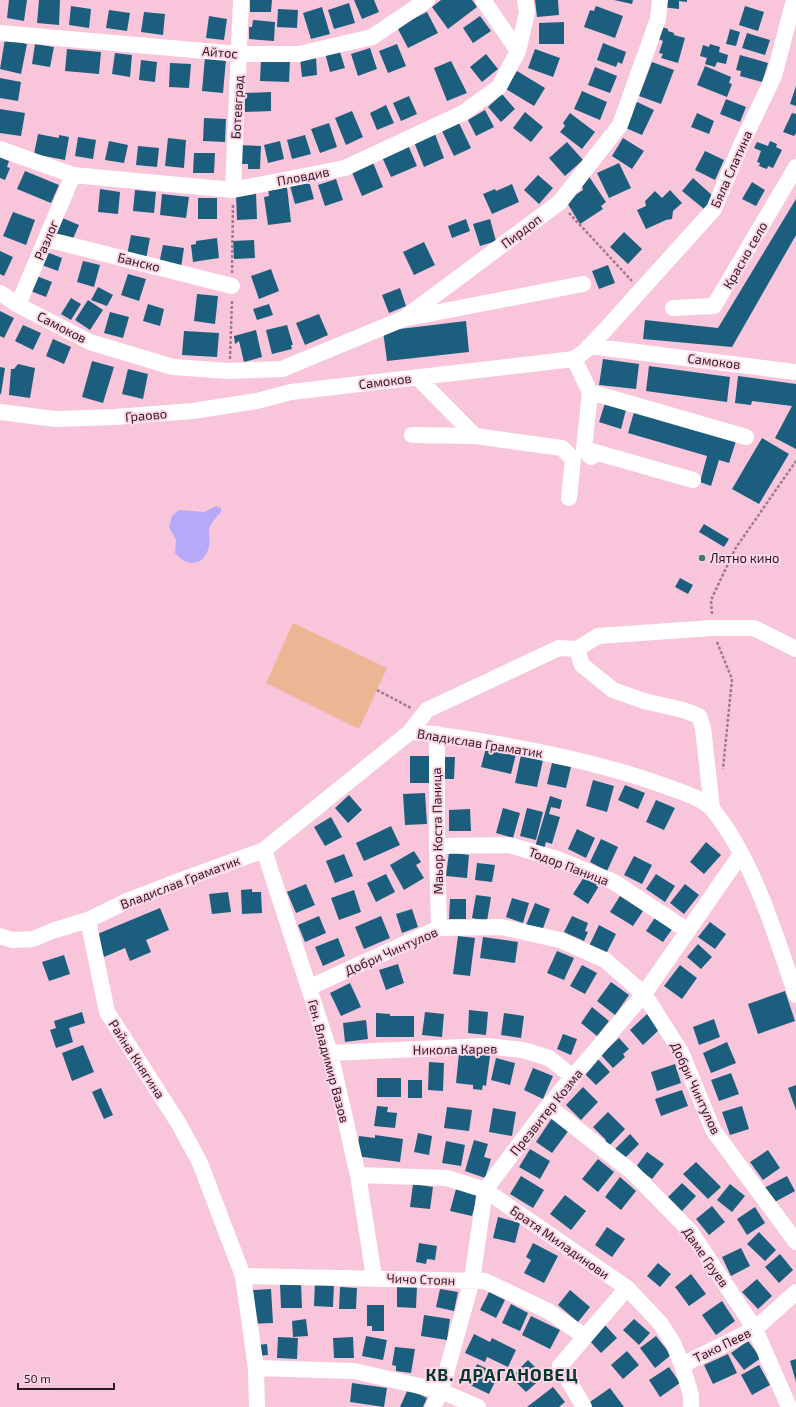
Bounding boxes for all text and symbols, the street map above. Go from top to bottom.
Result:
street label: Айтос [201,42,239,62]
street label: Ботевград [227,74,247,139]
street label: Бяла Слатина [707,128,755,210]
street label: Пловдив [275,163,331,189]
street label: Пирдоп [498,211,544,251]
street label: Разлог [30,218,62,262]
street label: Красно село [719,219,771,291]
street label: Банско [116,249,162,275]
street label: Самоков [35,308,89,346]
street label: Самоков [687,350,741,372]
street label: Самоков [358,370,412,392]
street label: Граово [124,405,168,425]
place label: Лятно кино [710,550,779,566]
marker: Лятно кино [697,553,707,563]
street label: Владислав Граматик [416,725,544,761]
street label: Маьор Коста Паница [428,767,446,895]
street label: Тодор Паница [527,843,611,889]
street label: Владислав Граматик [118,852,242,912]
street label: Добри Чинтулов [342,923,440,979]
street label: Ген. Владимир Вазов [305,998,353,1124]
street label: Райна Княгина [106,1017,168,1101]
street label: Добри Чинтулов [668,1039,724,1137]
street label: Никола Карев [413,1040,497,1058]
street label: Презвитер Козма [506,1065,586,1159]
street label: Братя Миладинови [507,1202,613,1282]
street label: Даме Груев [679,1224,733,1290]
street label: Чичо Стоян [386,1270,456,1288]
street label: Тако Пеев [691,1324,753,1366]
district label: КВ. ДРАГАНОВЕЦ [425,1364,579,1384]
scale bar [18,1365,114,1391]
text: 50 m [24,1371,51,1385]

